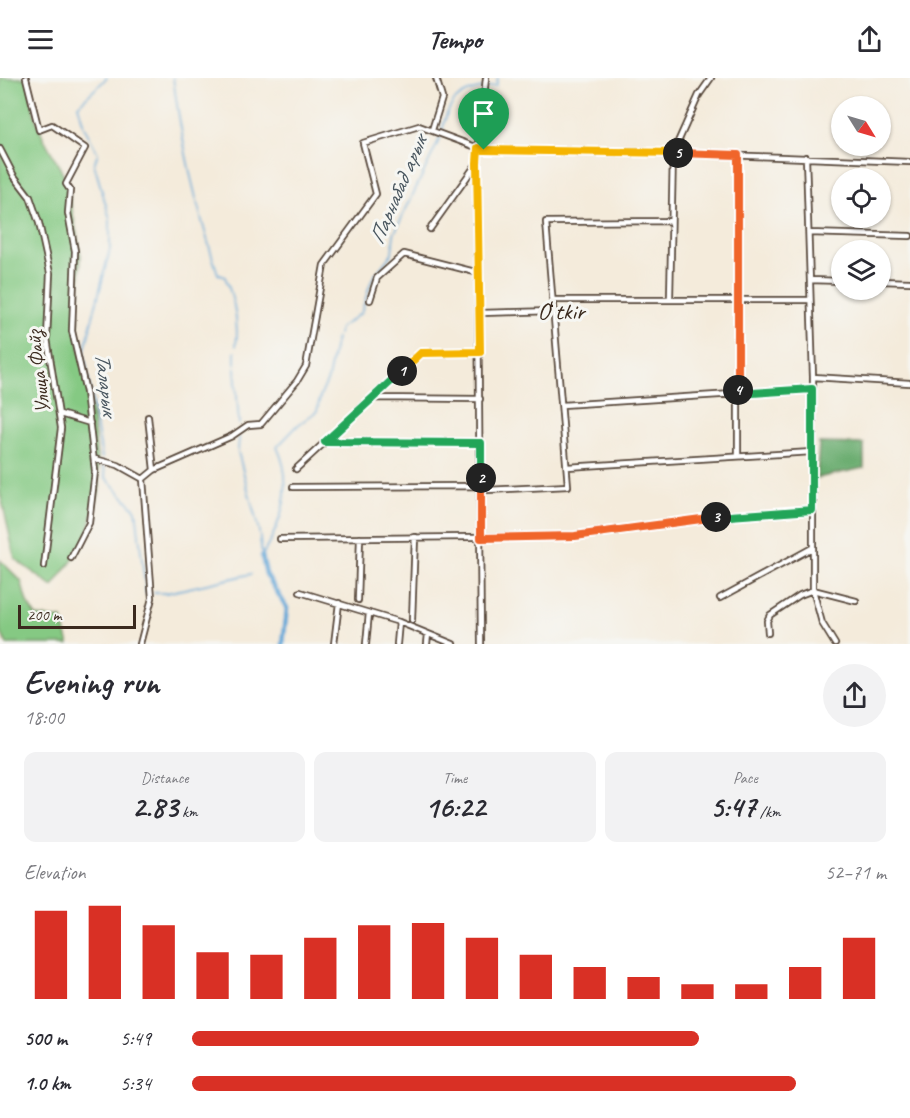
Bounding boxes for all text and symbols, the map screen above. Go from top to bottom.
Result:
text: Tempo [428,22,482,56]
icon: menu [24,23,57,56]
icon: share [853,23,886,56]
pin [458,88,509,150]
north arrow [831,96,891,156]
map controls [831,96,891,300]
icon: arrive [467,97,500,130]
water label: Парнабад арык [363,128,435,248]
pin: 5 [663,138,693,168]
text: 5 [675,143,681,163]
button: locate [831,168,891,228]
button: layers [831,240,891,300]
district label: Oʻtkir [537,296,587,326]
street label: Улица Файз [20,327,57,415]
water label: Таларык [88,351,124,421]
pin: 1 [387,356,417,386]
text: 1 [398,361,406,381]
pin: 4 [723,375,753,405]
text: 4 [734,380,742,400]
pin: 2 [466,463,496,493]
text: 2 [477,468,485,488]
pin: 3 [701,502,731,532]
text: 3 [712,507,720,527]
scale bar [18,602,136,630]
text: 200 m [27,605,61,625]
text: Evening run [24,661,159,703]
button: share [823,664,886,727]
text: 18:00 [24,705,64,730]
text: Distance [141,768,189,788]
text: Time [443,768,467,788]
text: Pace [733,768,758,788]
text: 2.83 [132,788,178,826]
text: 16:22 [425,788,485,826]
text: 5:47 [710,788,756,826]
text: km [178,802,198,822]
text: /km [756,802,781,822]
text: Elevation [24,860,86,885]
text: 52–71 m [825,860,886,885]
text: 500 m [24,1026,67,1051]
text: 5:49 [120,1026,151,1051]
text: 1.0 km [24,1071,71,1096]
text: 5:34 [120,1071,151,1096]

